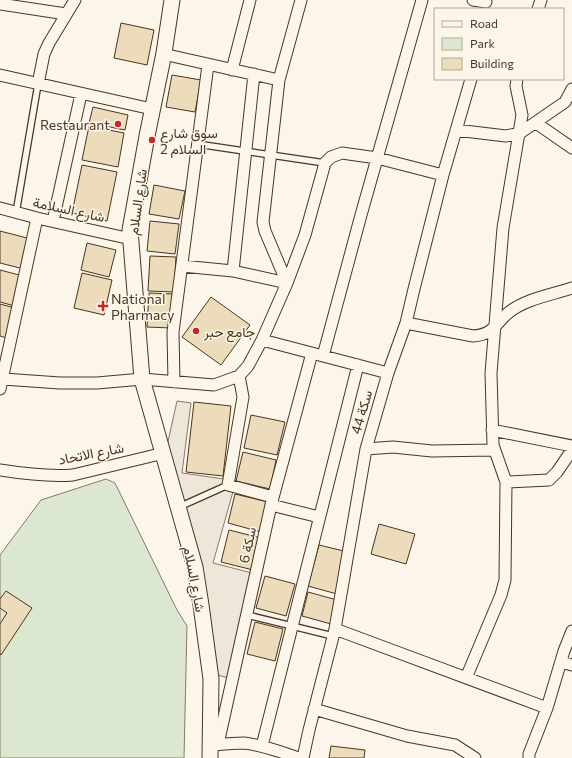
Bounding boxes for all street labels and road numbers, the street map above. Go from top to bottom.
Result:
street label: شارع السلام [124,168,153,237]
street label: شارع السلامة [31,193,107,228]
street label: سكة 44 [347,388,375,436]
street label: شارع الاتحاد [57,438,126,471]
street label: سكة 6 [235,525,259,565]
street label: شارع السلام [177,545,210,614]

